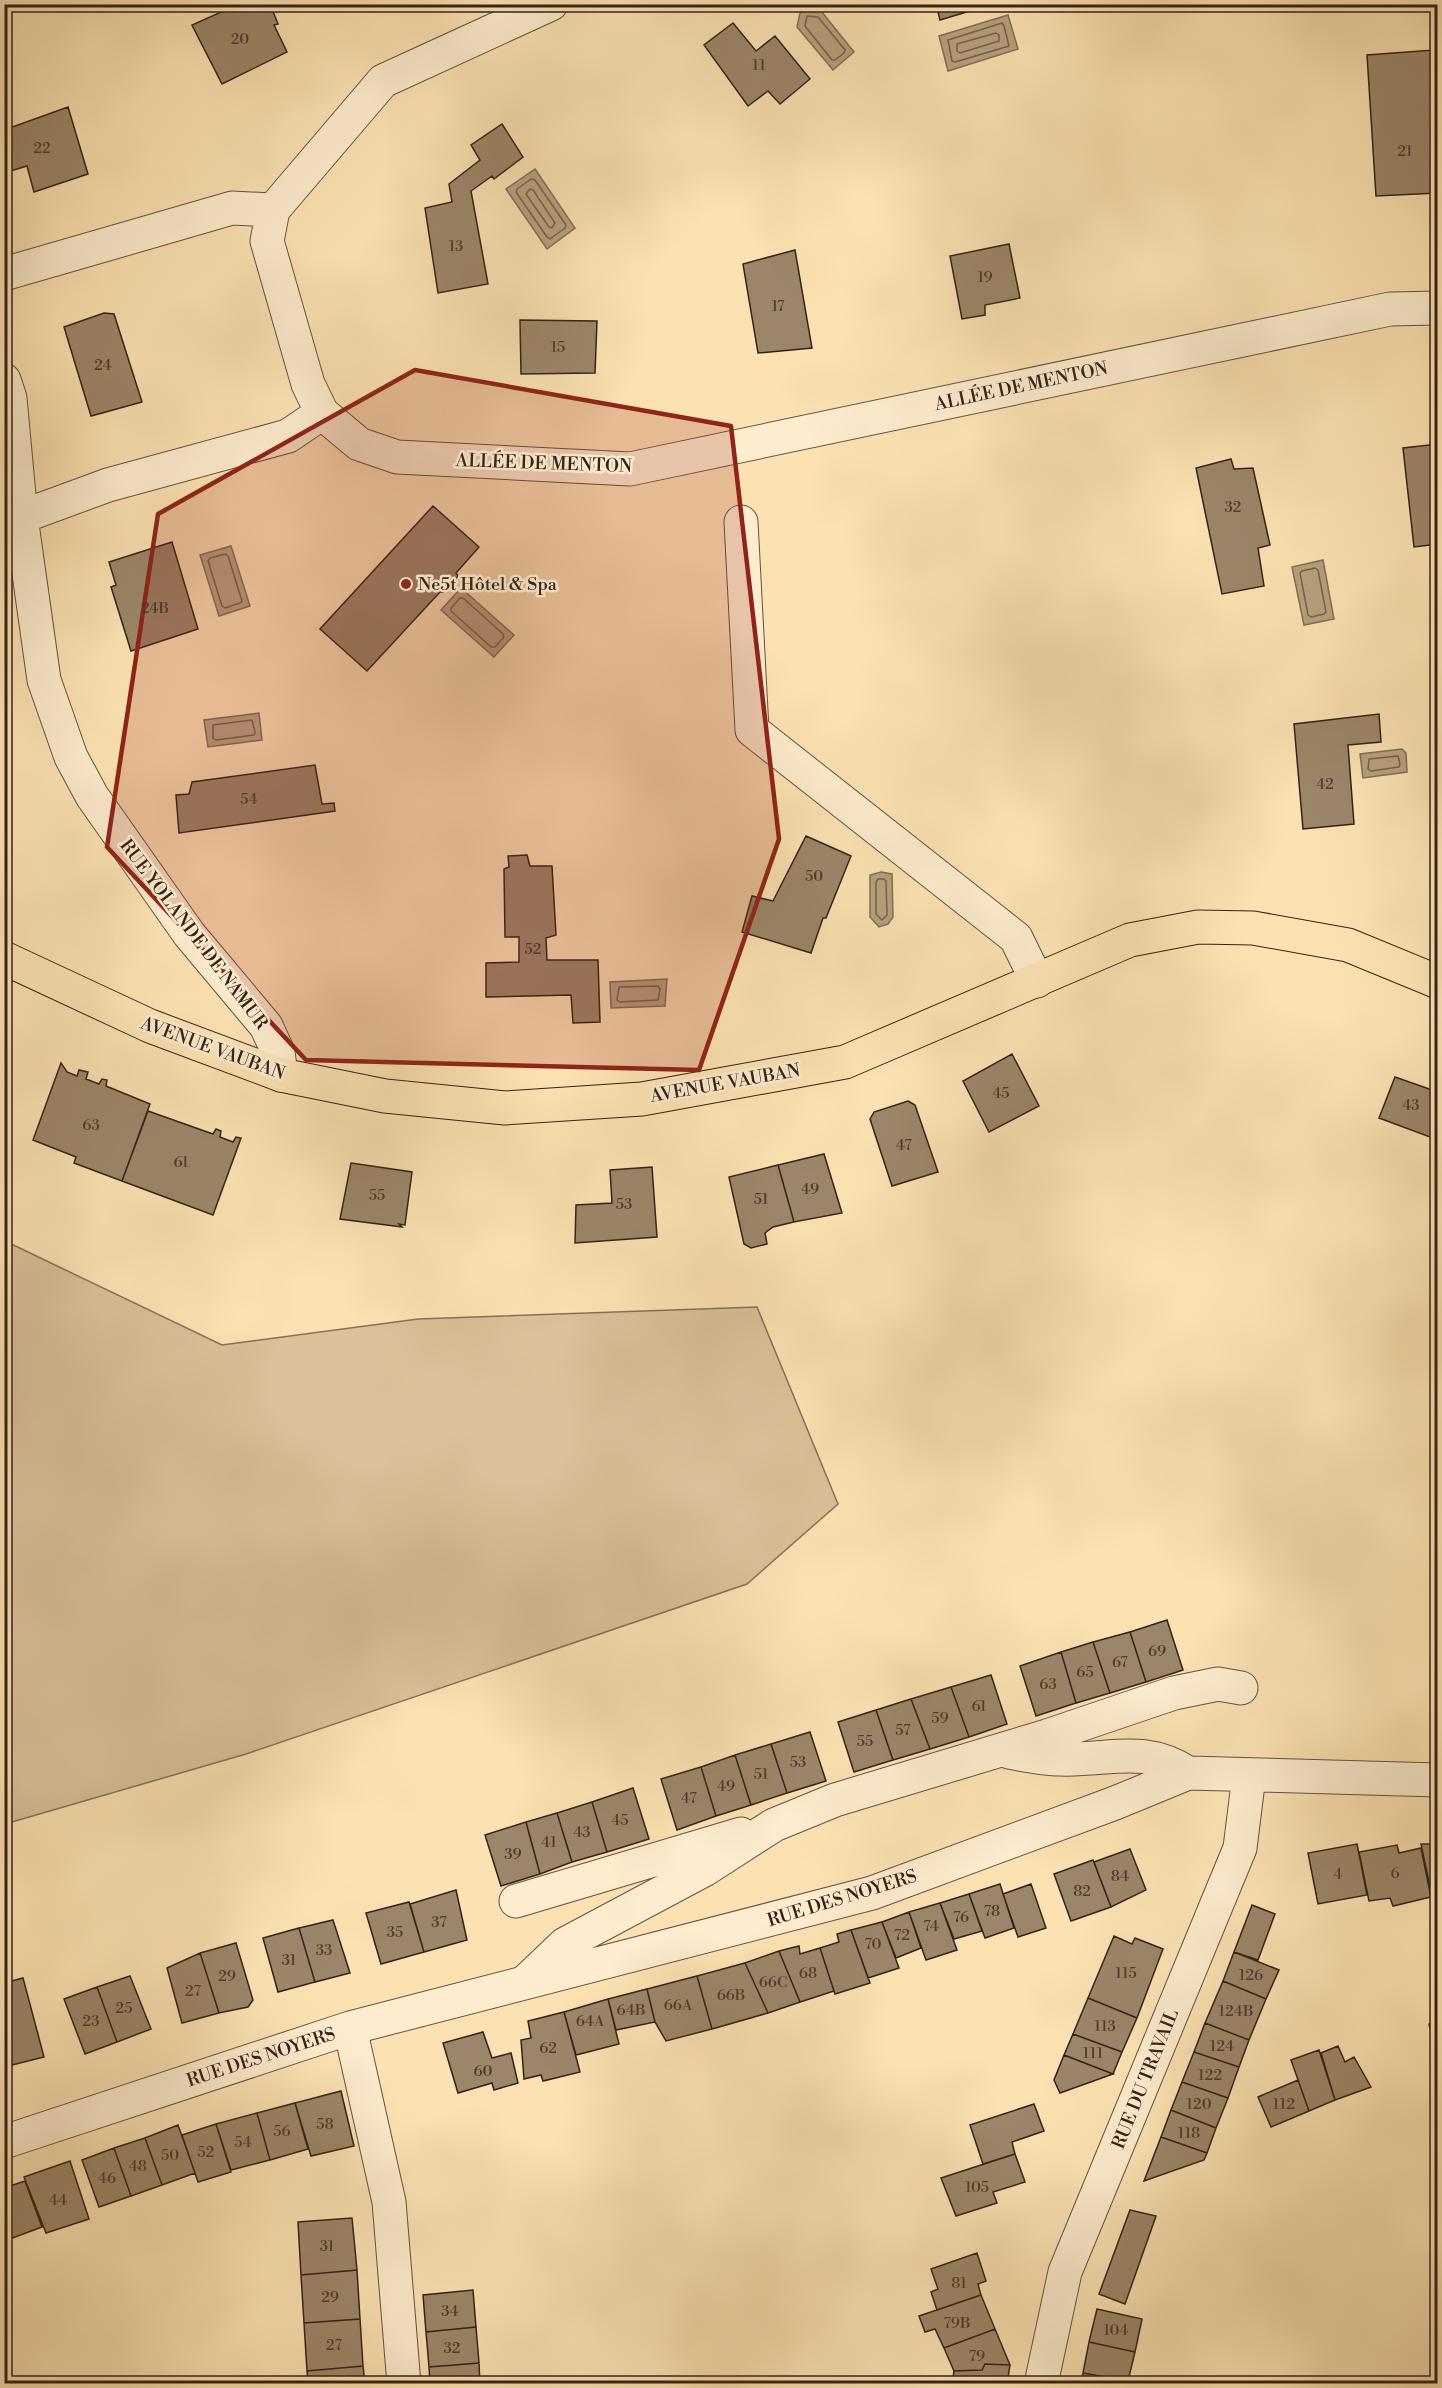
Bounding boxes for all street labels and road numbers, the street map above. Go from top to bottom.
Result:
street label: ALLÉE DE MENTON [931,357,1110,416]
street label: ALLÉE DE MENTON [454,449,633,478]
street label: RUE YOLANDE DE NAMUR [115,835,273,1034]
street label: AVENUE VAUBAN [137,1011,289,1085]
street label: AVENUE VAUBAN [647,1059,802,1108]
street label: RUE DES NOYERS [765,1865,920,1932]
street label: RUE DU TRAVAIL [1107,2006,1184,2153]
street label: RUE DES NOYERS [184,2023,338,2092]

